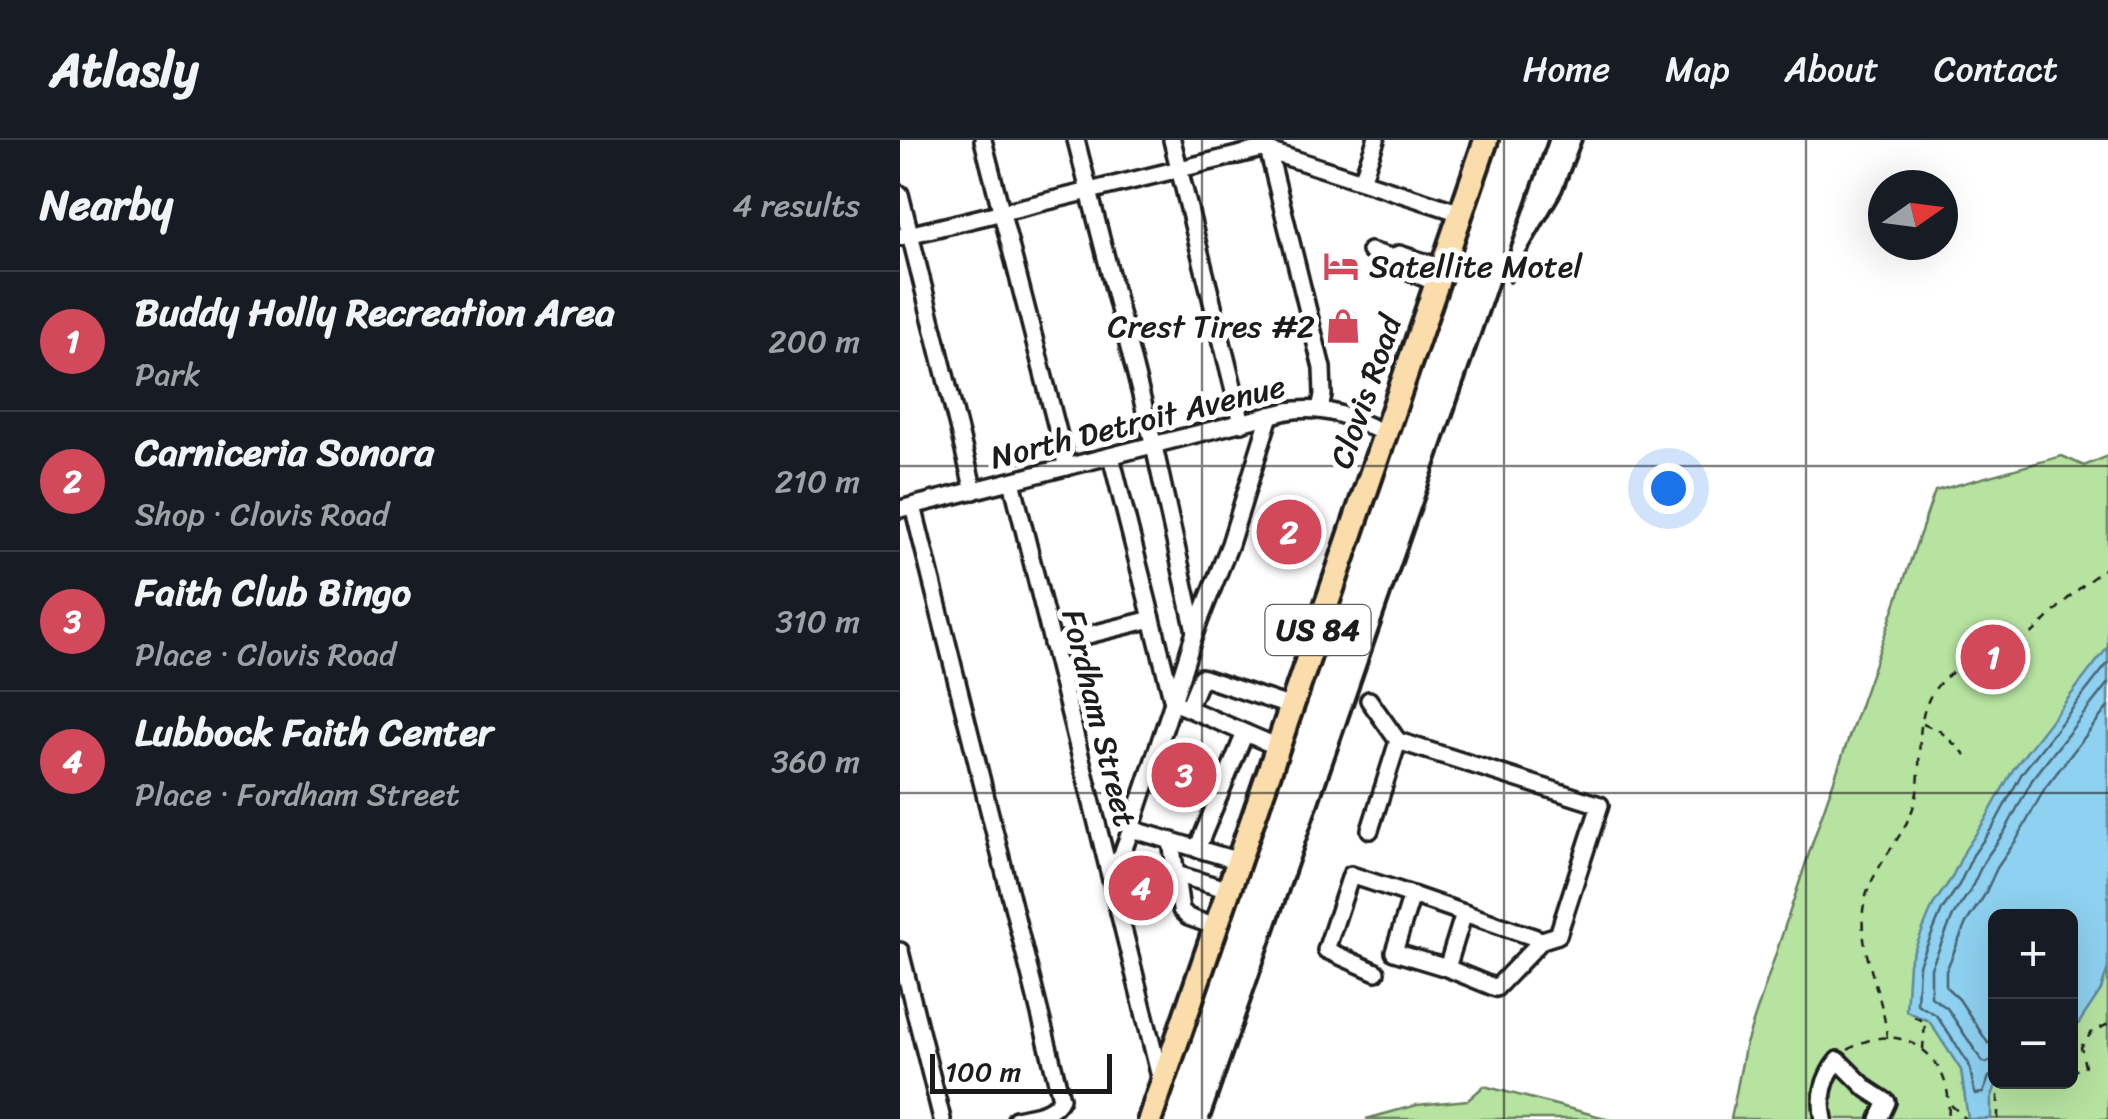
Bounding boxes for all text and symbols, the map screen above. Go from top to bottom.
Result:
text: Atlasly [50,27,199,112]
text: Home [1523,38,1610,100]
text: Map [1665,38,1730,100]
text: About [1785,38,1879,100]
text: Contact [1934,38,2058,100]
text: Nearby [40,168,173,242]
north arrow [1868,170,1958,260]
text: 4 results [732,177,860,234]
place label: Satellite Motel [1369,238,1583,295]
hotel icon: Satellite Motel [1322,247,1360,285]
text: Buddy Holly Recreation Area [135,279,615,346]
place label: Crest Tires #2 [1108,298,1315,355]
street label: Clovis Road [1313,306,1419,476]
shop icon: Crest Tires #2 [1324,307,1362,345]
text: 1 [66,313,79,370]
text: 200 m [768,313,860,370]
text: Park [135,346,201,403]
street label: North Detroit Avenue [984,358,1292,486]
text: Carniceria Sonora [135,419,434,486]
text: 2 [63,453,82,510]
text: 210 m [775,453,860,510]
your location [1643,463,1694,514]
text: Shop · Clovis Road [135,486,389,543]
pin: 2 [1256,494,1322,570]
text: Faith Club Bingo [135,559,411,626]
text: 3 [64,593,81,650]
text: 310 m [776,593,860,650]
street label: Fordham Street [1044,603,1154,833]
road number: US 84 [1266,605,1370,655]
pin: 1 [1960,620,2026,694]
text: Place · Clovis Road [135,626,396,683]
text: Lubbock Faith Center [135,699,493,766]
text: 4 [62,733,83,790]
text: 360 m [771,733,860,790]
pin: 3 [1152,738,1216,812]
text: Place · Fordham Street [135,766,460,823]
pin: 4 [1108,850,1174,926]
map controls [1988,909,2078,1089]
button: + [1988,909,2078,999]
button: − [1988,999,2078,1089]
text: 100 m [945,1047,1021,1096]
scale bar [930,1049,1112,1094]

